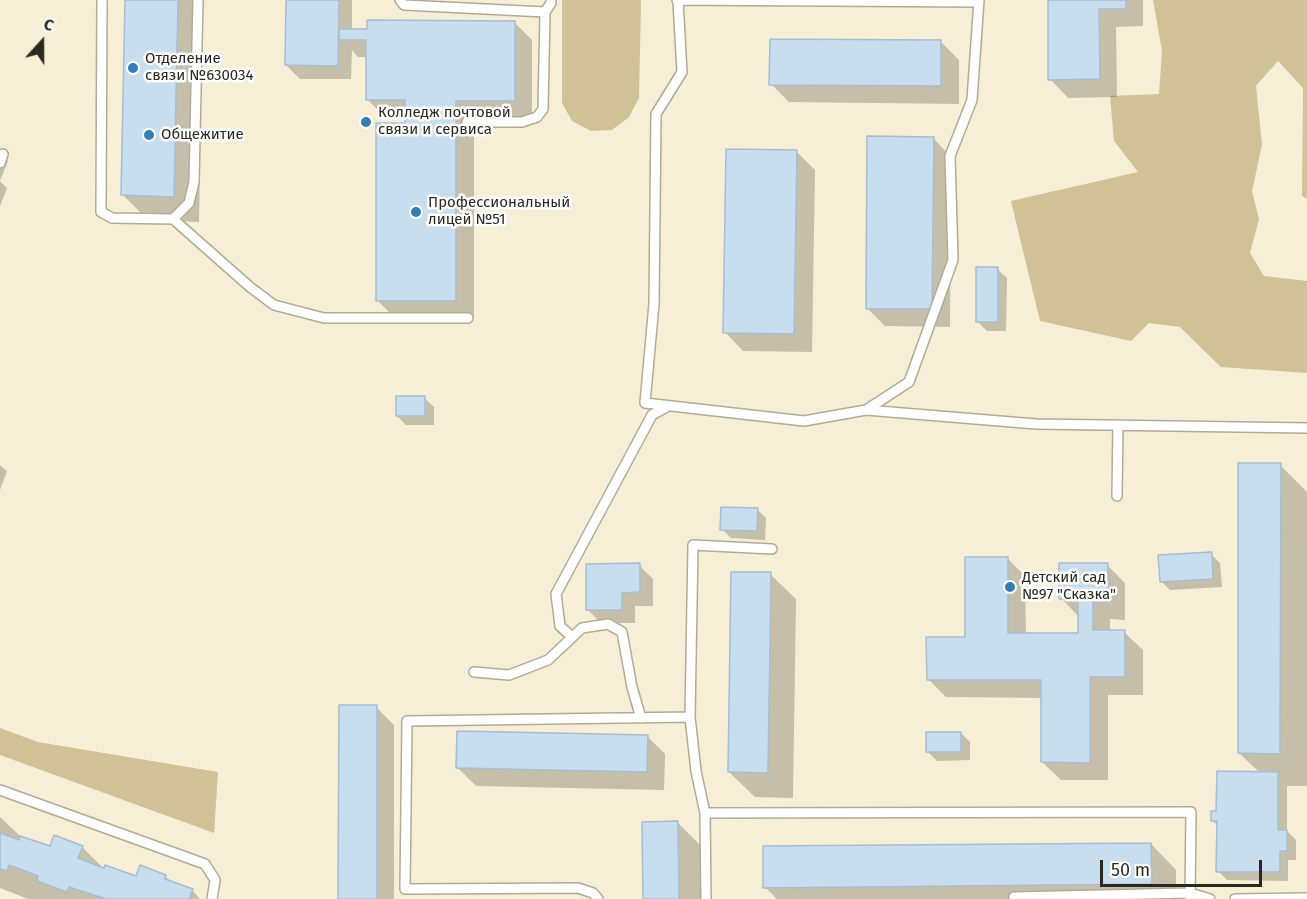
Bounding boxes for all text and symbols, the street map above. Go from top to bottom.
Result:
north arrow [12,12,72,72]
text: С [41,14,56,35]
place label: Отделение связи №630034 [145,50,253,85]
marker: Отделение связи №630034 [126,61,140,75]
place label: Колледж почтовой связи и сервиса [378,104,511,139]
marker: Колледж почтовой связи и сервиса [359,115,373,129]
place label: Общежитие [161,126,244,144]
marker: Общежитие [142,128,156,142]
place label: Профессиональный лицей №51 [428,194,570,229]
marker: Профессиональный лицей №51 [409,205,423,219]
place label: Детский сад №97 "Сказка" [1022,569,1116,604]
marker: Детский сад №97 "Сказка" [1003,580,1017,594]
scale bar [1103,848,1265,886]
text: 50 m [1111,859,1150,881]

